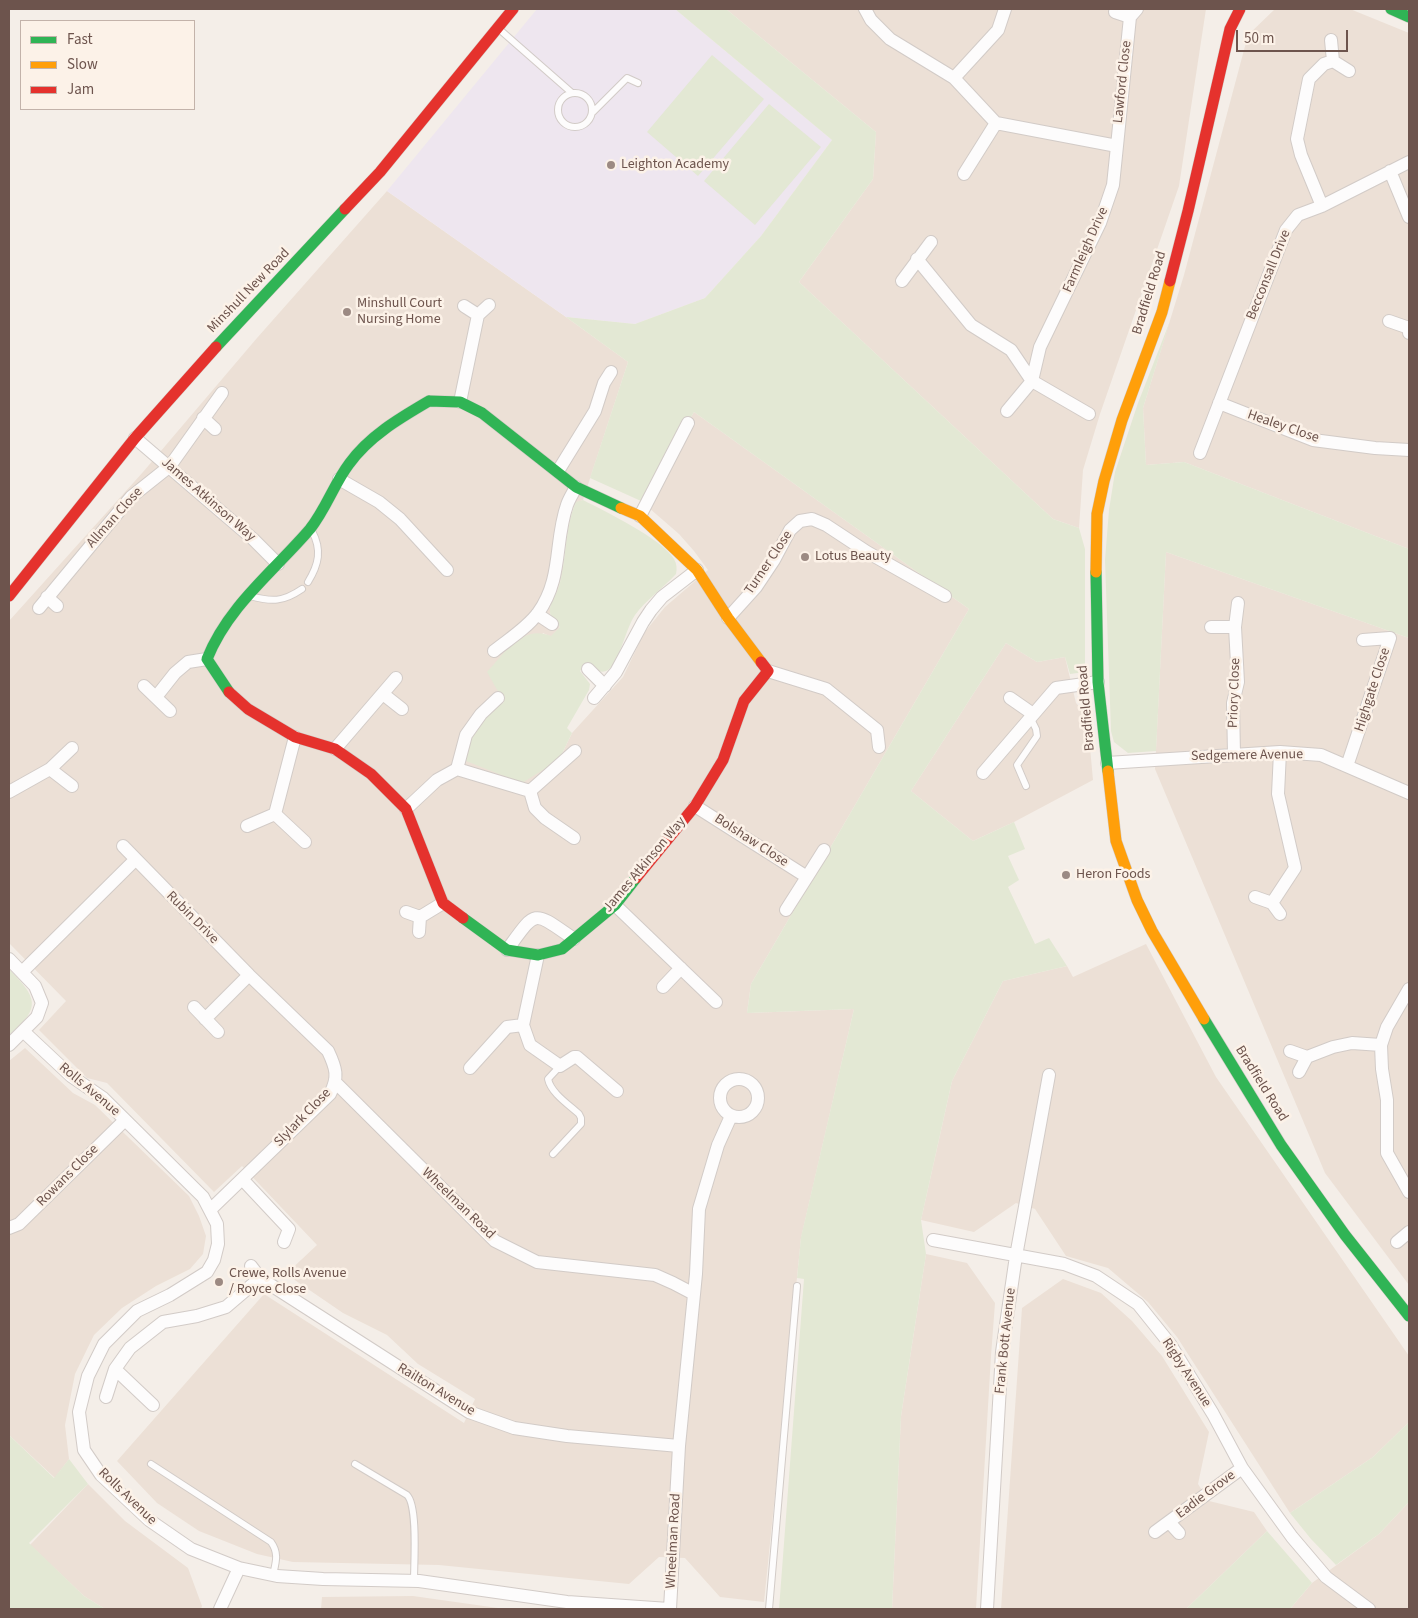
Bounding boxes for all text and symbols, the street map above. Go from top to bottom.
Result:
legend [20,20,195,110]
scale bar [1238,20,1350,52]
text: 50 m [1244,28,1274,49]
text: Fast [67,29,93,50]
street label: Lawford Close [1110,40,1136,124]
text: Slow [67,54,98,75]
text: Jam [67,79,94,100]
place label: Leighton Academy [621,157,729,173]
marker: Leighton Academy [605,159,617,171]
street label: Farmleigh Drive [1060,205,1112,295]
street label: Becconsall Drive [1243,227,1295,323]
street label: Minshull New Road [204,245,294,337]
street label: Bradfield Road [1129,249,1171,337]
place label: Minshull Court Nursing Home [357,296,442,328]
marker: Minshull Court Nursing Home [341,306,353,318]
street label: Healey Close [1245,407,1321,447]
street label: James Atkinson Way [157,454,259,546]
street label: Allman Close [83,484,147,552]
street label: Turner Close [741,528,797,598]
place label: Lotus Beauty [815,549,891,565]
marker: Lotus Beauty [799,551,811,563]
street label: Highgate Close [1352,646,1394,734]
street label: Priory Close [1225,658,1245,728]
street label: Bradfield Road [1075,664,1099,752]
street label: Sedgemere Avenue [1191,747,1303,765]
street label: Bolshaw Close [711,811,791,871]
street label: James Atkinson Way [600,814,690,916]
place label: Heron Foods [1076,867,1150,883]
marker: Heron Foods [1060,869,1072,881]
street label: Rubin Drive [162,888,222,948]
street label: Bradfield Road [1231,1043,1291,1125]
street label: Rolls Avenue [55,1060,123,1120]
street label: Slylark Close [271,1085,335,1151]
street label: Rowans Close [34,1142,102,1210]
street label: Wheelman Road [418,1165,498,1243]
place label: Crewe, Rolls Avenue / Royce Close [229,1266,346,1298]
marker: Crewe, Rolls Avenue / Royce Close [213,1276,225,1288]
street label: Frank Bott Avenue [992,1287,1020,1395]
street label: Rigby Avenue [1158,1335,1214,1411]
street label: Railton Avenue [394,1360,478,1420]
street label: Rolls Avenue [94,1465,160,1529]
street label: Eadie Grove [1173,1467,1239,1523]
street label: Wheelman Road [663,1493,685,1589]

